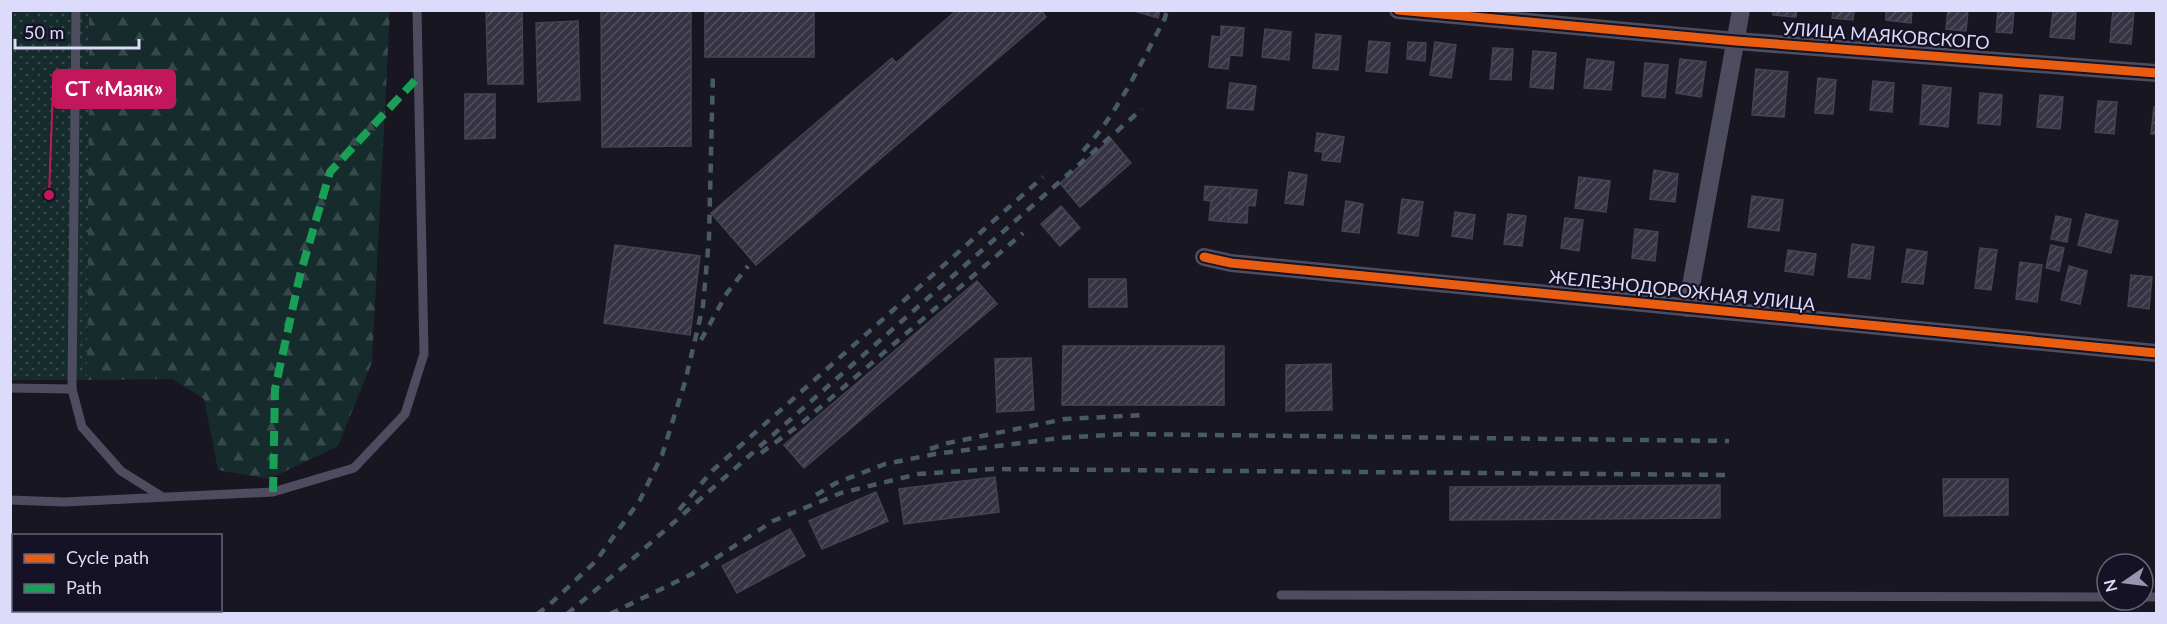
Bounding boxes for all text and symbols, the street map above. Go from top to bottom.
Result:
scale bar [15,12,140,50]
street label: УЛИЦА МАЯКОВСКОГО [1782,17,1990,53]
text: 50 m [24,21,64,43]
callout: СТ «Маяк» [53,70,175,108]
text: СТ «Маяк» [65,76,163,100]
street label: ЖЕЛЕЗНОДОРОЖНАЯ УЛИЦА [1548,265,1817,315]
legend [12,534,222,612]
text: Cycle path [66,546,149,568]
north arrow [2095,552,2155,612]
text: Path [66,576,102,598]
text: N [2099,577,2121,594]

